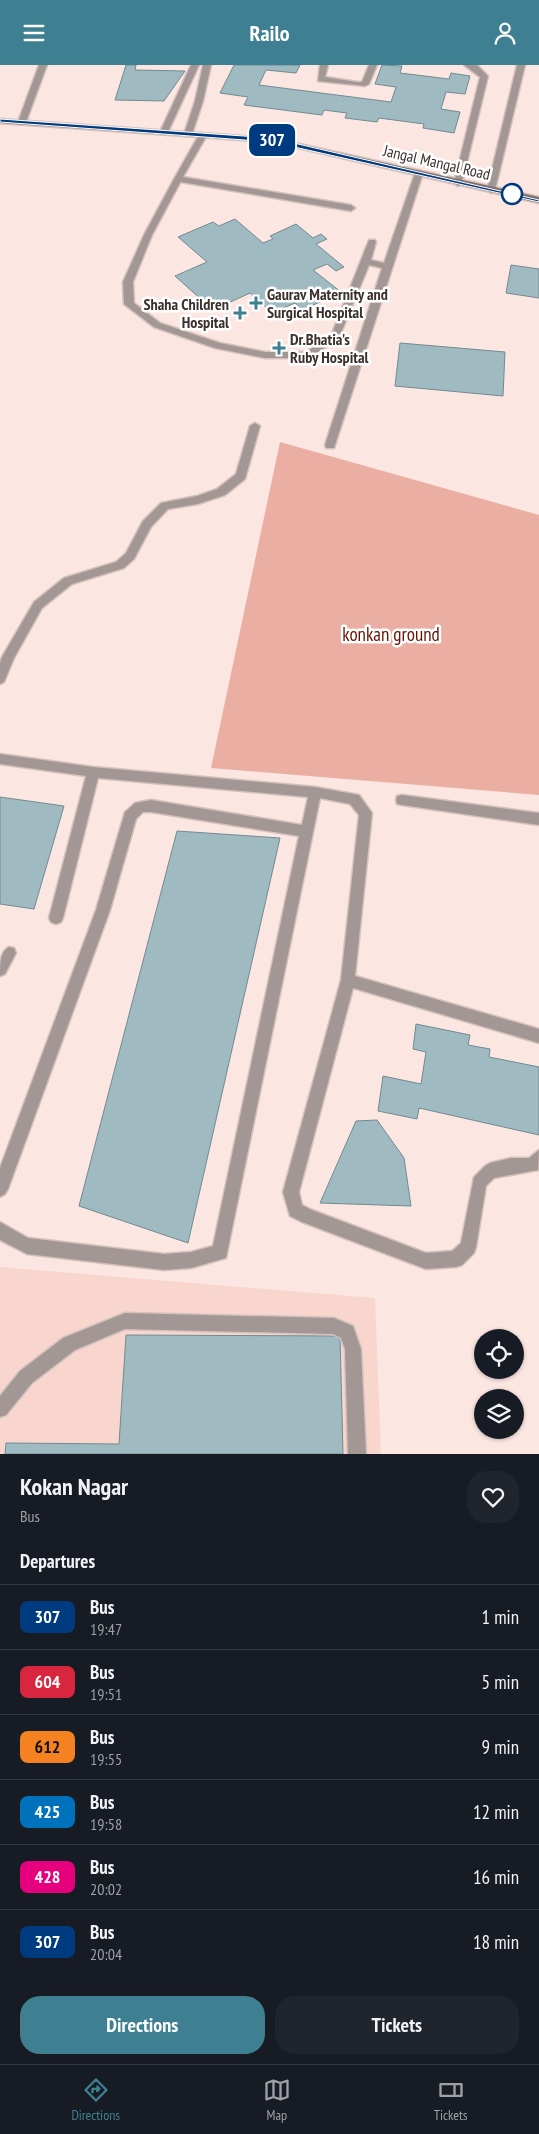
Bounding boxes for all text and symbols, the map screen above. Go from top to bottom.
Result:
icon: menu [20,19,48,47]
text: Railo [249,19,290,47]
icon: person [491,19,519,47]
line badge: 307 [243,124,301,156]
text: 307 [259,128,285,151]
street label: Jangal Mangal Road [381,140,492,184]
unlabelled marker [501,183,523,205]
place label: Gaurav Maternity and Surgical Hospital [267,284,388,322]
place label: Shaha Children Hospital [143,294,229,332]
marker: Gaurav Maternity and Surgical Hospital [249,296,263,310]
marker: Shaha Children Hospital [233,306,247,320]
place label: Dr.Bhatia's Ruby Hospital [290,329,369,367]
marker: Dr.Bhatia's Ruby Hospital [272,341,286,355]
park label: konkan ground [342,622,440,646]
map controls [474,1329,524,1439]
button: locate [474,1329,524,1379]
button: layers [474,1389,524,1439]
text: Kokan Nagar [20,1471,128,1502]
button: heart [467,1471,519,1523]
text: Bus [20,1506,40,1526]
text: Departures [20,1549,95,1573]
text: Bus [90,1595,114,1619]
text: 307 [35,1605,60,1628]
text: 1 min [482,1605,519,1629]
text: 19:47 [90,1619,122,1639]
text: Bus [90,1660,114,1684]
text: 604 [35,1670,60,1693]
text: 5 min [482,1670,519,1694]
text: 19:51 [90,1684,122,1704]
text: Bus [90,1725,114,1749]
text: 612 [35,1735,60,1758]
text: 9 min [482,1735,519,1759]
text: 19:55 [90,1749,122,1769]
text: Bus [90,1790,114,1814]
text: 425 [35,1800,60,1823]
text: 12 min [473,1800,519,1824]
text: 19:58 [90,1814,122,1834]
text: Bus [90,1855,114,1879]
text: 428 [35,1865,60,1888]
text: 16 min [473,1865,519,1889]
text: 20:02 [90,1879,122,1899]
text: Bus [90,1920,114,1944]
text: 307 [35,1930,60,1953]
text: 18 min [473,1930,519,1954]
text: 20:04 [90,1944,122,1964]
button: Directions [20,1996,265,2054]
button: Tickets [275,1996,519,2054]
tab: Directions [71,2076,120,2124]
tab: Map [263,2076,291,2124]
tab: Tickets [434,2076,468,2124]

